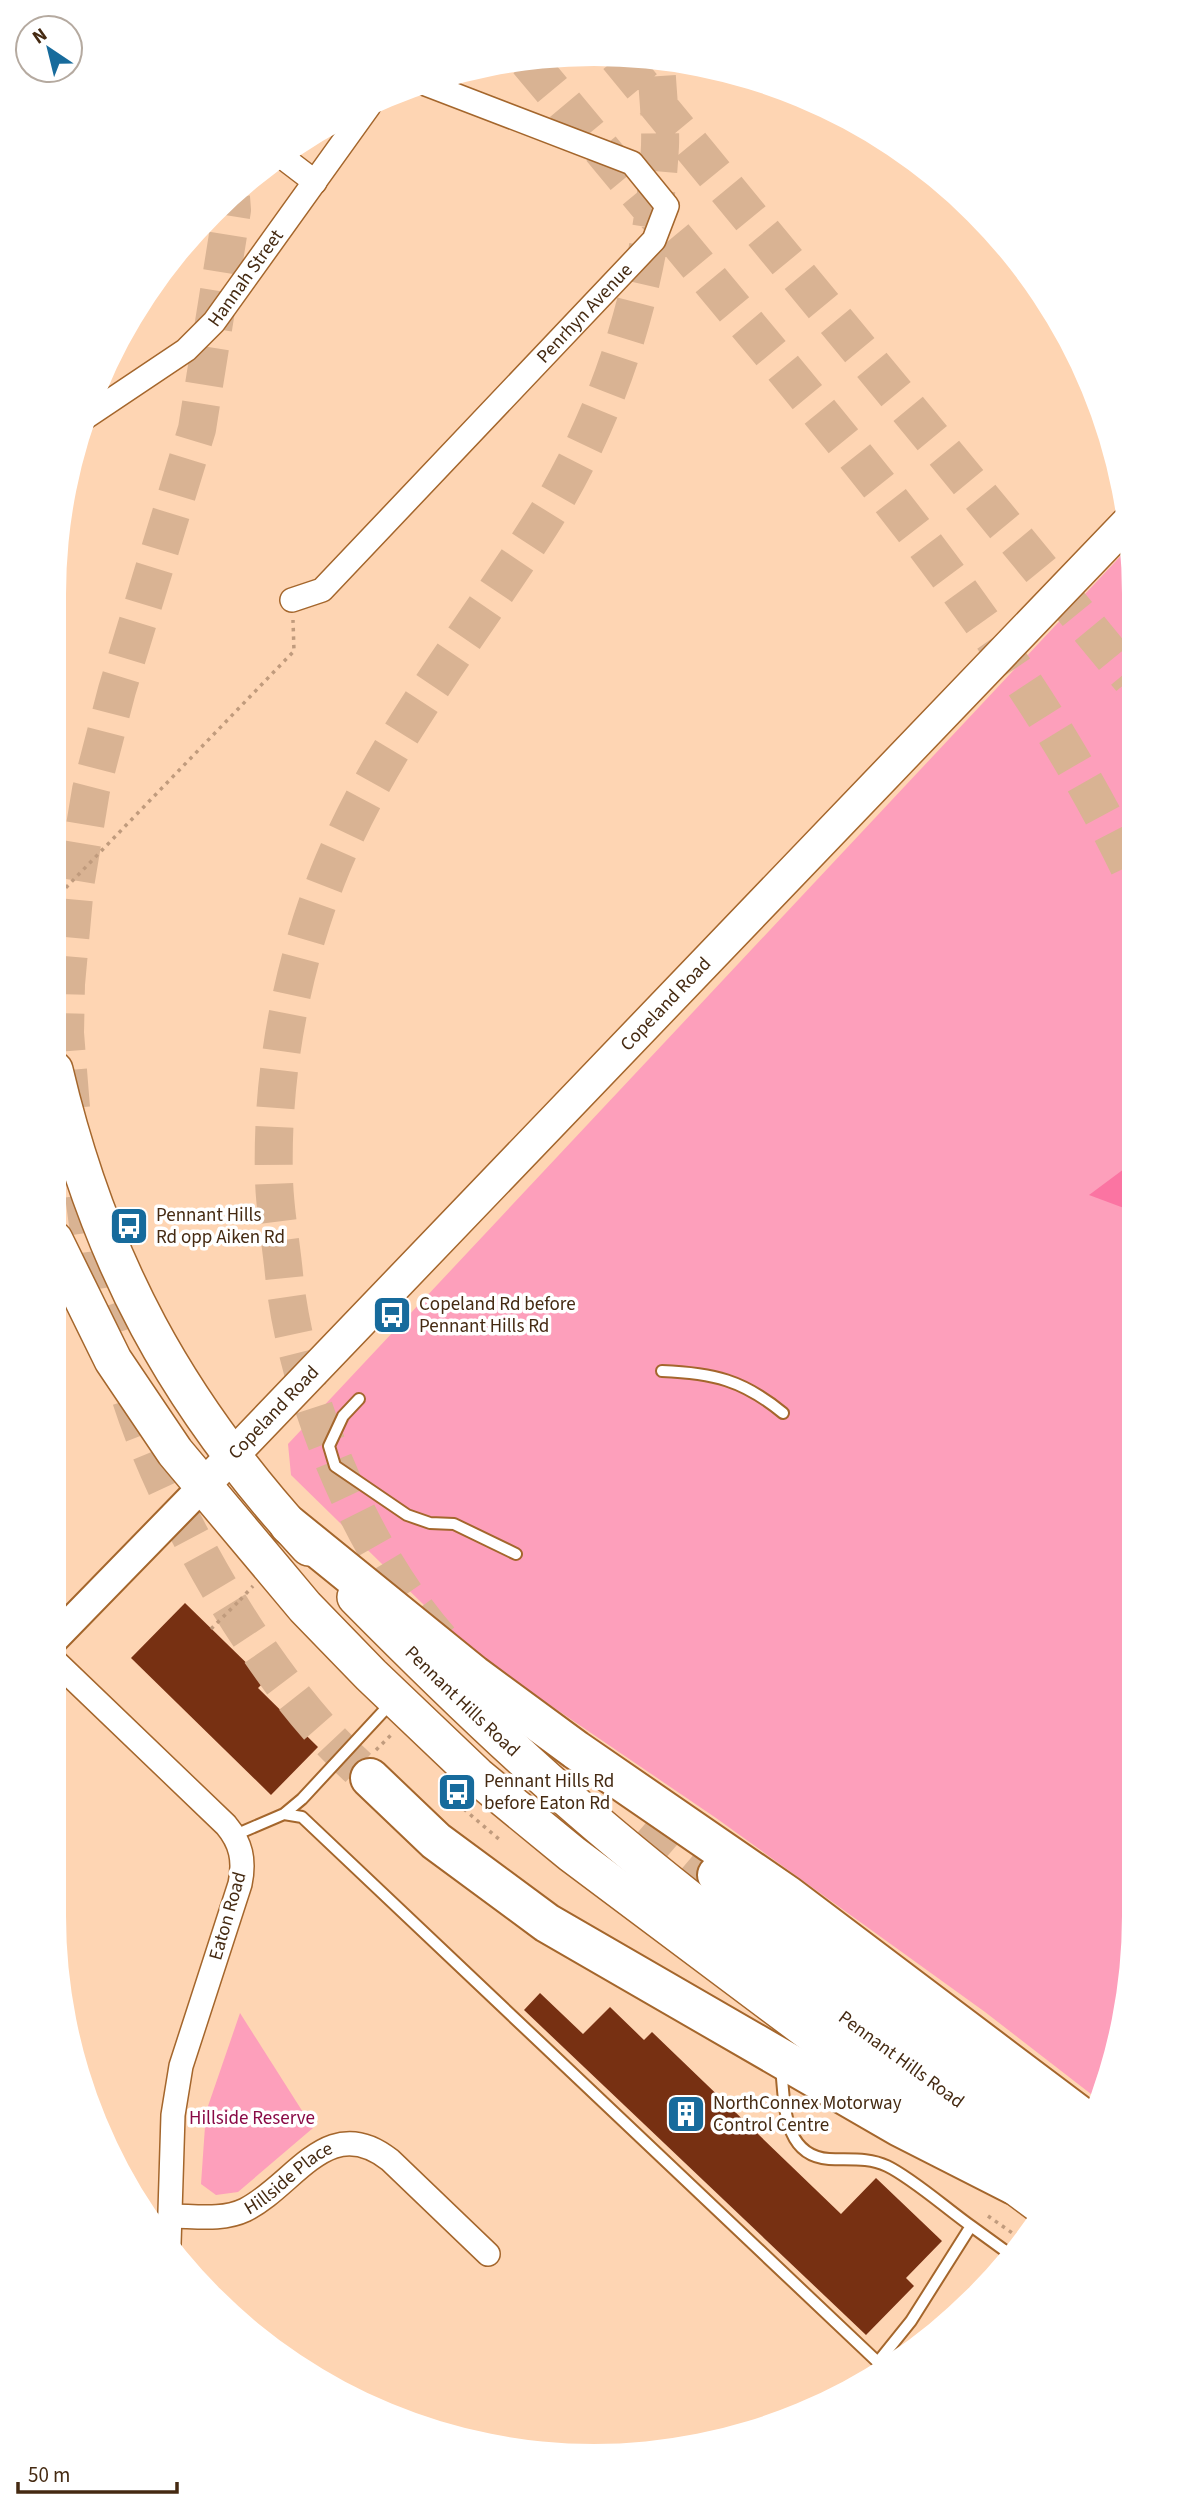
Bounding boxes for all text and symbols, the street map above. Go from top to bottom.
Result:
north arrow [14,14,84,84]
text: N [27,22,53,51]
street label: Hannah Street [201,223,290,332]
street label: Penrhyn Avenue [530,257,639,369]
street label: Copeland Road [614,951,717,1057]
place label: Pennant Hills Rd opp Aiken Rd [156,1202,285,1251]
bus stop icon: Pennant Hills Rd opp Aiken Rd [108,1205,150,1247]
place label: Copeland Rd before Pennant Hills Rd [419,1291,576,1340]
bus stop icon: Copeland Rd before Pennant Hills Rd [371,1294,413,1336]
street label: Copeland Road [222,1359,325,1465]
street label: Pennant Hills Road [399,1640,526,1763]
place label: Pennant Hills Rd before Eaton Rd [484,1768,614,1817]
bus stop icon: Pennant Hills Rd before Eaton Rd [436,1771,478,1813]
street label: Eaton Road [203,1869,253,1963]
street label: Pennant Hills Road [833,2004,970,2115]
place label: NorthConnex Motorway Control Centre [713,2090,902,2139]
building icon: NorthConnex Motorway Control Centre [665,2093,707,2135]
park label: Hillside Reserve [189,2105,315,2132]
street label: Hillside Place [239,2135,337,2221]
scale bar [18,2450,177,2494]
text: 50 m [28,2460,70,2490]

